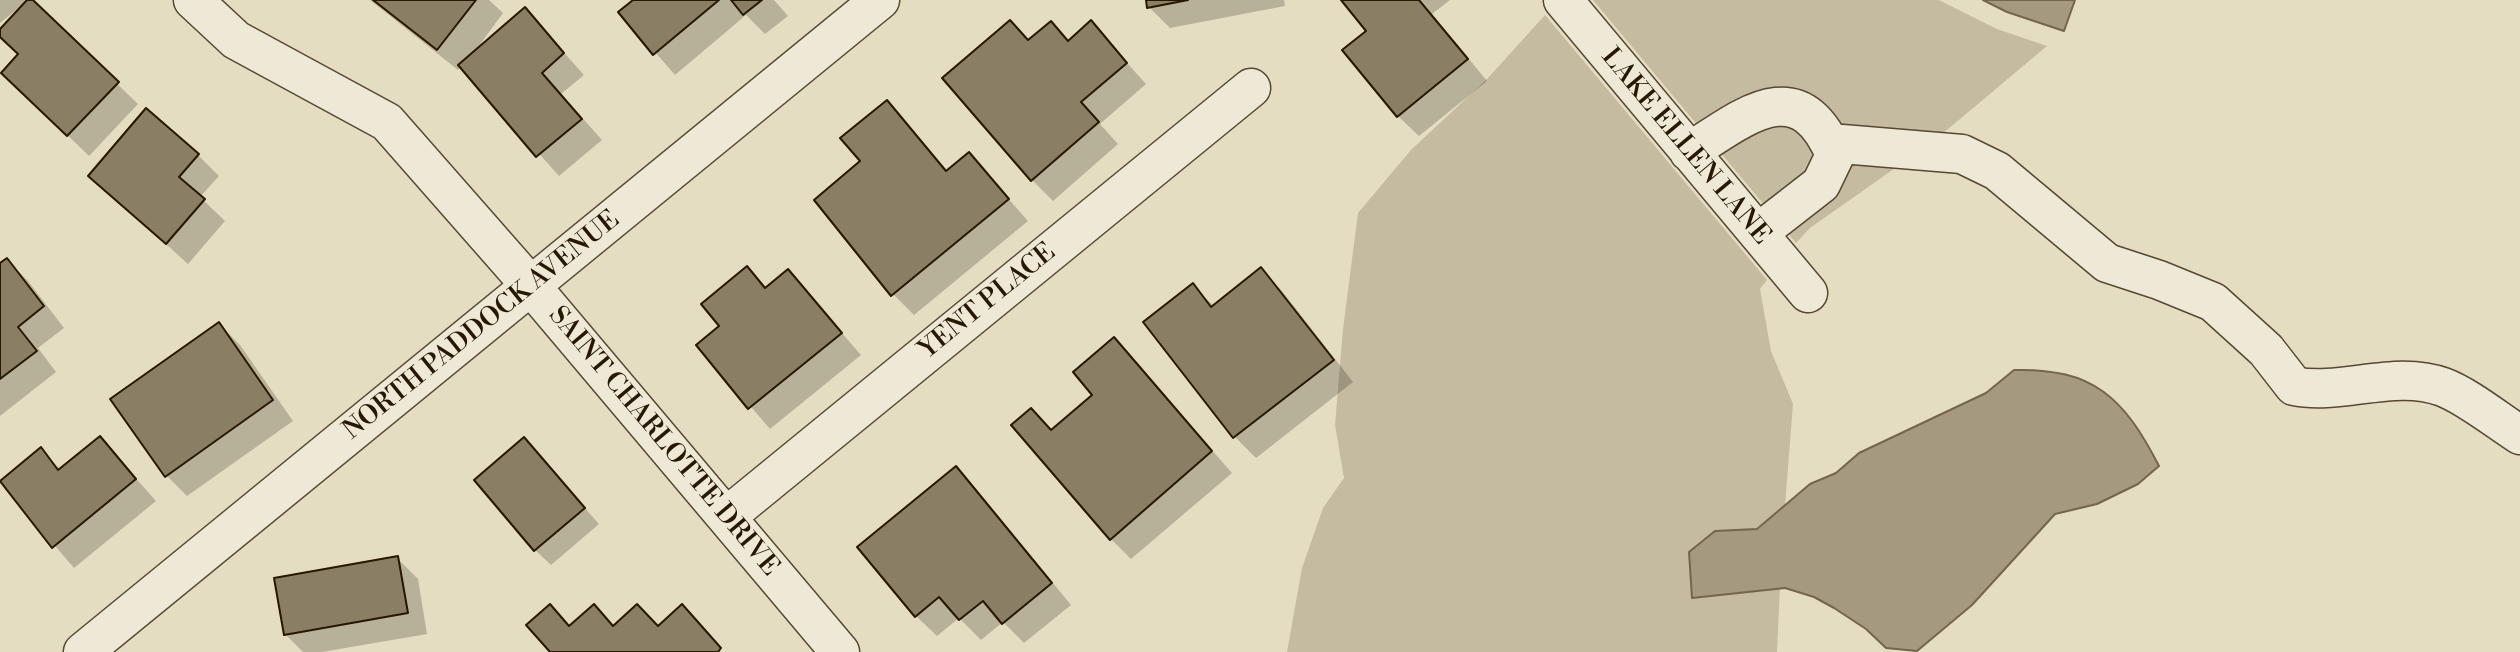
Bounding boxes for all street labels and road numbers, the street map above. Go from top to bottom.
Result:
street label: LAKE ELLEN LANE [1594,43,1776,251]
street label: NORTH PADDOCK AVENUE [338,205,626,447]
street label: YENT PLACE [914,238,1062,366]
street label: SAINT CHARLOTTE DRIVE [541,301,785,583]

